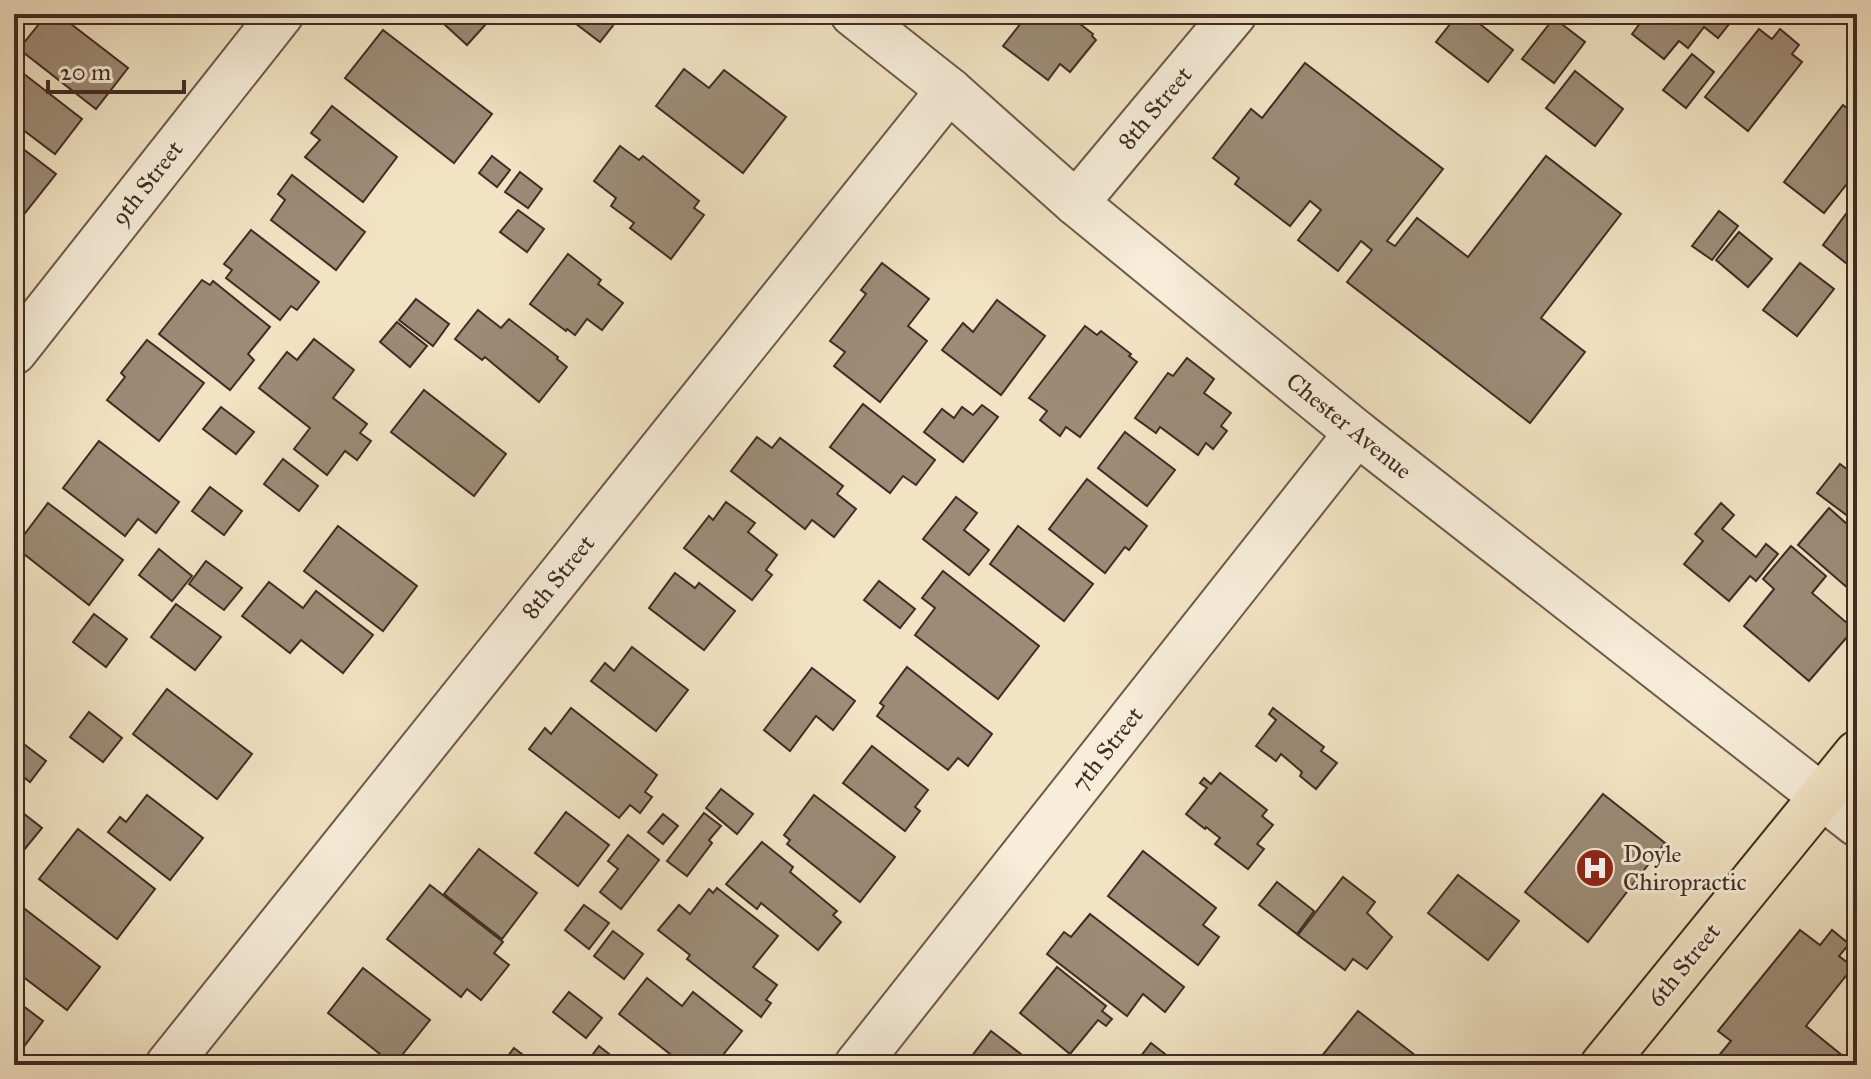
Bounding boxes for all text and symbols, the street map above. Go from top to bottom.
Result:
scale bar [48,44,184,94]
text: 20 m [60,57,111,87]
street label: 8th Street [1112,60,1199,156]
street label: 9th Street [105,134,190,231]
street label: Chester Avenue [1280,366,1418,486]
street label: 8th Street [515,529,601,625]
street label: 7th Street [1065,700,1150,797]
place label: Doyle Chiropractic [1623,839,1747,897]
hospital icon: Doyle Chiropractic [1574,847,1616,889]
street label: 6th Street [1641,917,1727,1013]

